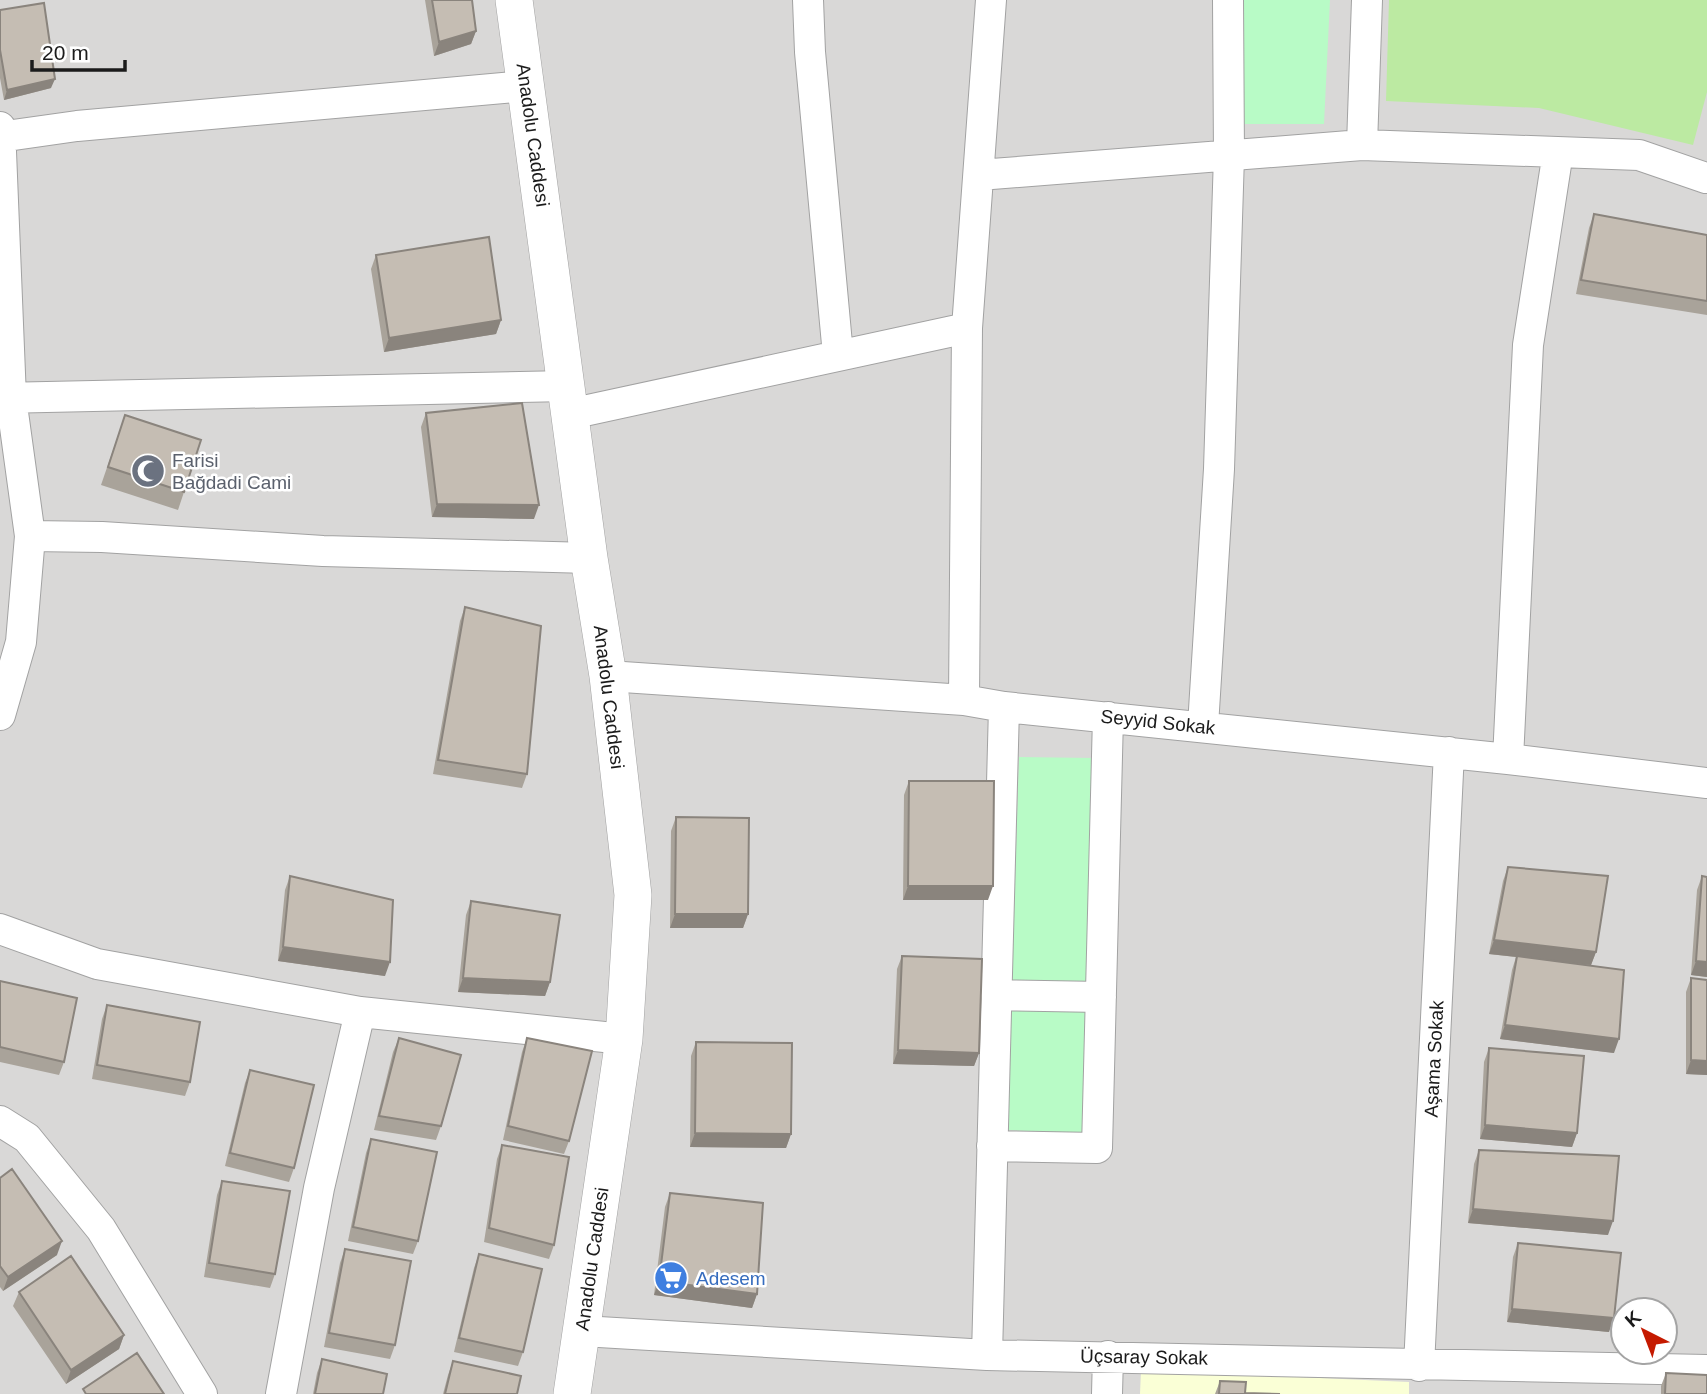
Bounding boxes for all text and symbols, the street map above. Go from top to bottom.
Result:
scale bar [32,28,124,72]
text: 20 m [42,41,89,64]
street label: Anadolu Caddesi [513,62,553,208]
place label: Farisi Bağdadi Cami [172,450,291,493]
mosque icon: Farisi Bağdadi Cami [129,452,167,490]
street label: Anadolu Caddesi [590,624,628,770]
street label: Seyyid Sokak [1100,706,1217,739]
street label: Aşama Sokak [1420,999,1448,1118]
street label: Anadolu Caddesi [572,1186,612,1332]
supermarket icon: Adesem [652,1259,690,1297]
place label: Adesem [696,1268,766,1289]
north arrow [1609,1296,1679,1366]
text: K [1621,1306,1645,1331]
street label: Üçsaray Sokak [1080,1345,1209,1369]

